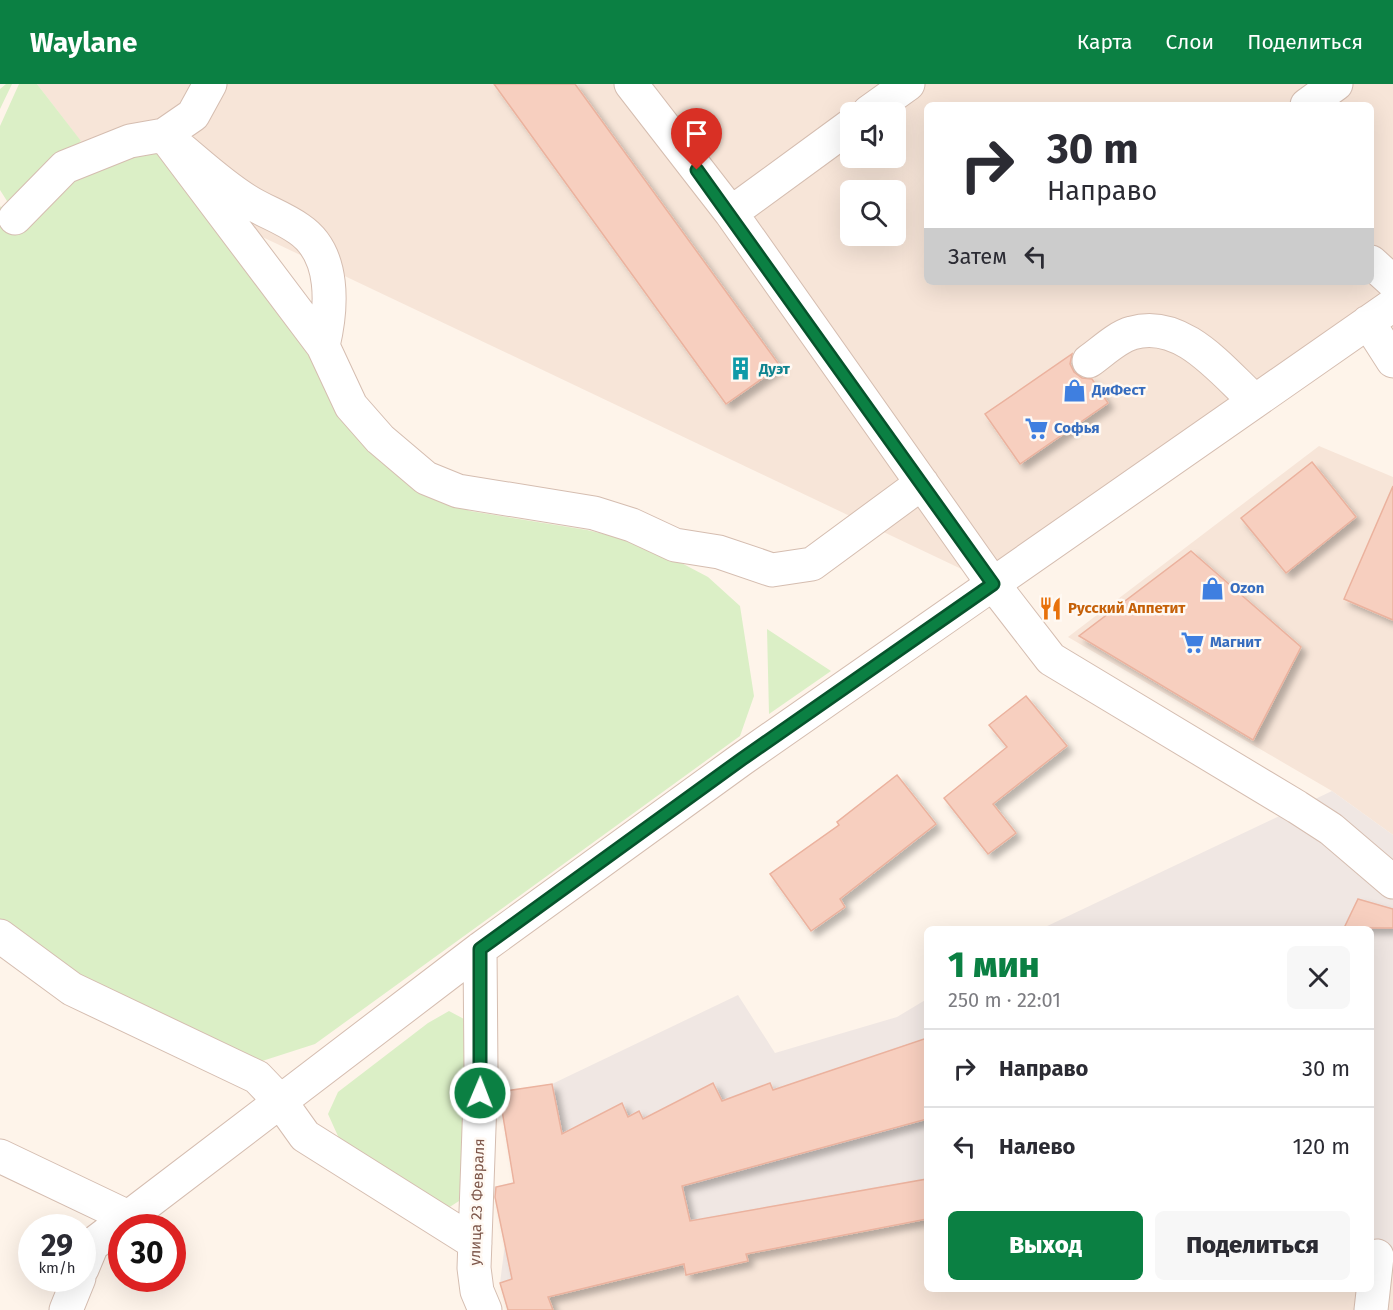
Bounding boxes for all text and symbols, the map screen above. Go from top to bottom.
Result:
text: Waylane [30,26,137,59]
text: Карта [1077,29,1133,55]
text: Слои [1166,29,1214,55]
text: Поделиться [1247,29,1363,55]
map controls [840,102,906,246]
button: sound [840,102,906,168]
pin [671,108,722,170]
icon: arrive [680,117,713,150]
text: 30 m [1047,124,1139,174]
icon: right [948,126,1026,204]
text: Направо [1047,175,1157,207]
button: search [840,180,906,246]
icon: left [1019,240,1052,273]
text: Затем [948,243,1007,270]
building icon: Дуэт [728,356,754,382]
place label: Дуэт [758,360,791,378]
shop icon: ДиФест [1061,377,1087,403]
place label: ДиФест [1091,381,1147,399]
supermarket icon: Софья [1023,415,1049,441]
place label: Софья [1054,419,1100,437]
shop icon: Ozon [1199,575,1225,601]
place label: Ozon [1230,579,1264,597]
restaurant icon: Русский Аппетит [1037,595,1063,621]
place label: Русский Аппетит [1068,599,1186,617]
supermarket icon: Магнит [1179,629,1205,655]
place label: Магнит [1210,633,1262,651]
text: 1 мин [948,943,1040,987]
button: close [1287,946,1350,1009]
text: 250 m · 22:01 [948,988,1061,1012]
icon: right [948,1052,981,1085]
text: Направо [999,1055,1088,1082]
text: 30 m [1302,1055,1350,1082]
position arrow [448,1061,512,1125]
icon: left [948,1130,981,1163]
text: Налево [999,1133,1075,1160]
text: 120 m [1293,1133,1350,1160]
street label: улица 23 Февраля [466,1138,488,1266]
button: Выход [948,1211,1143,1280]
button: Поделиться [1155,1211,1350,1280]
speed limit sign: 30 [108,1214,186,1292]
text: 29 [41,1228,73,1264]
text: km/h [38,1259,76,1277]

